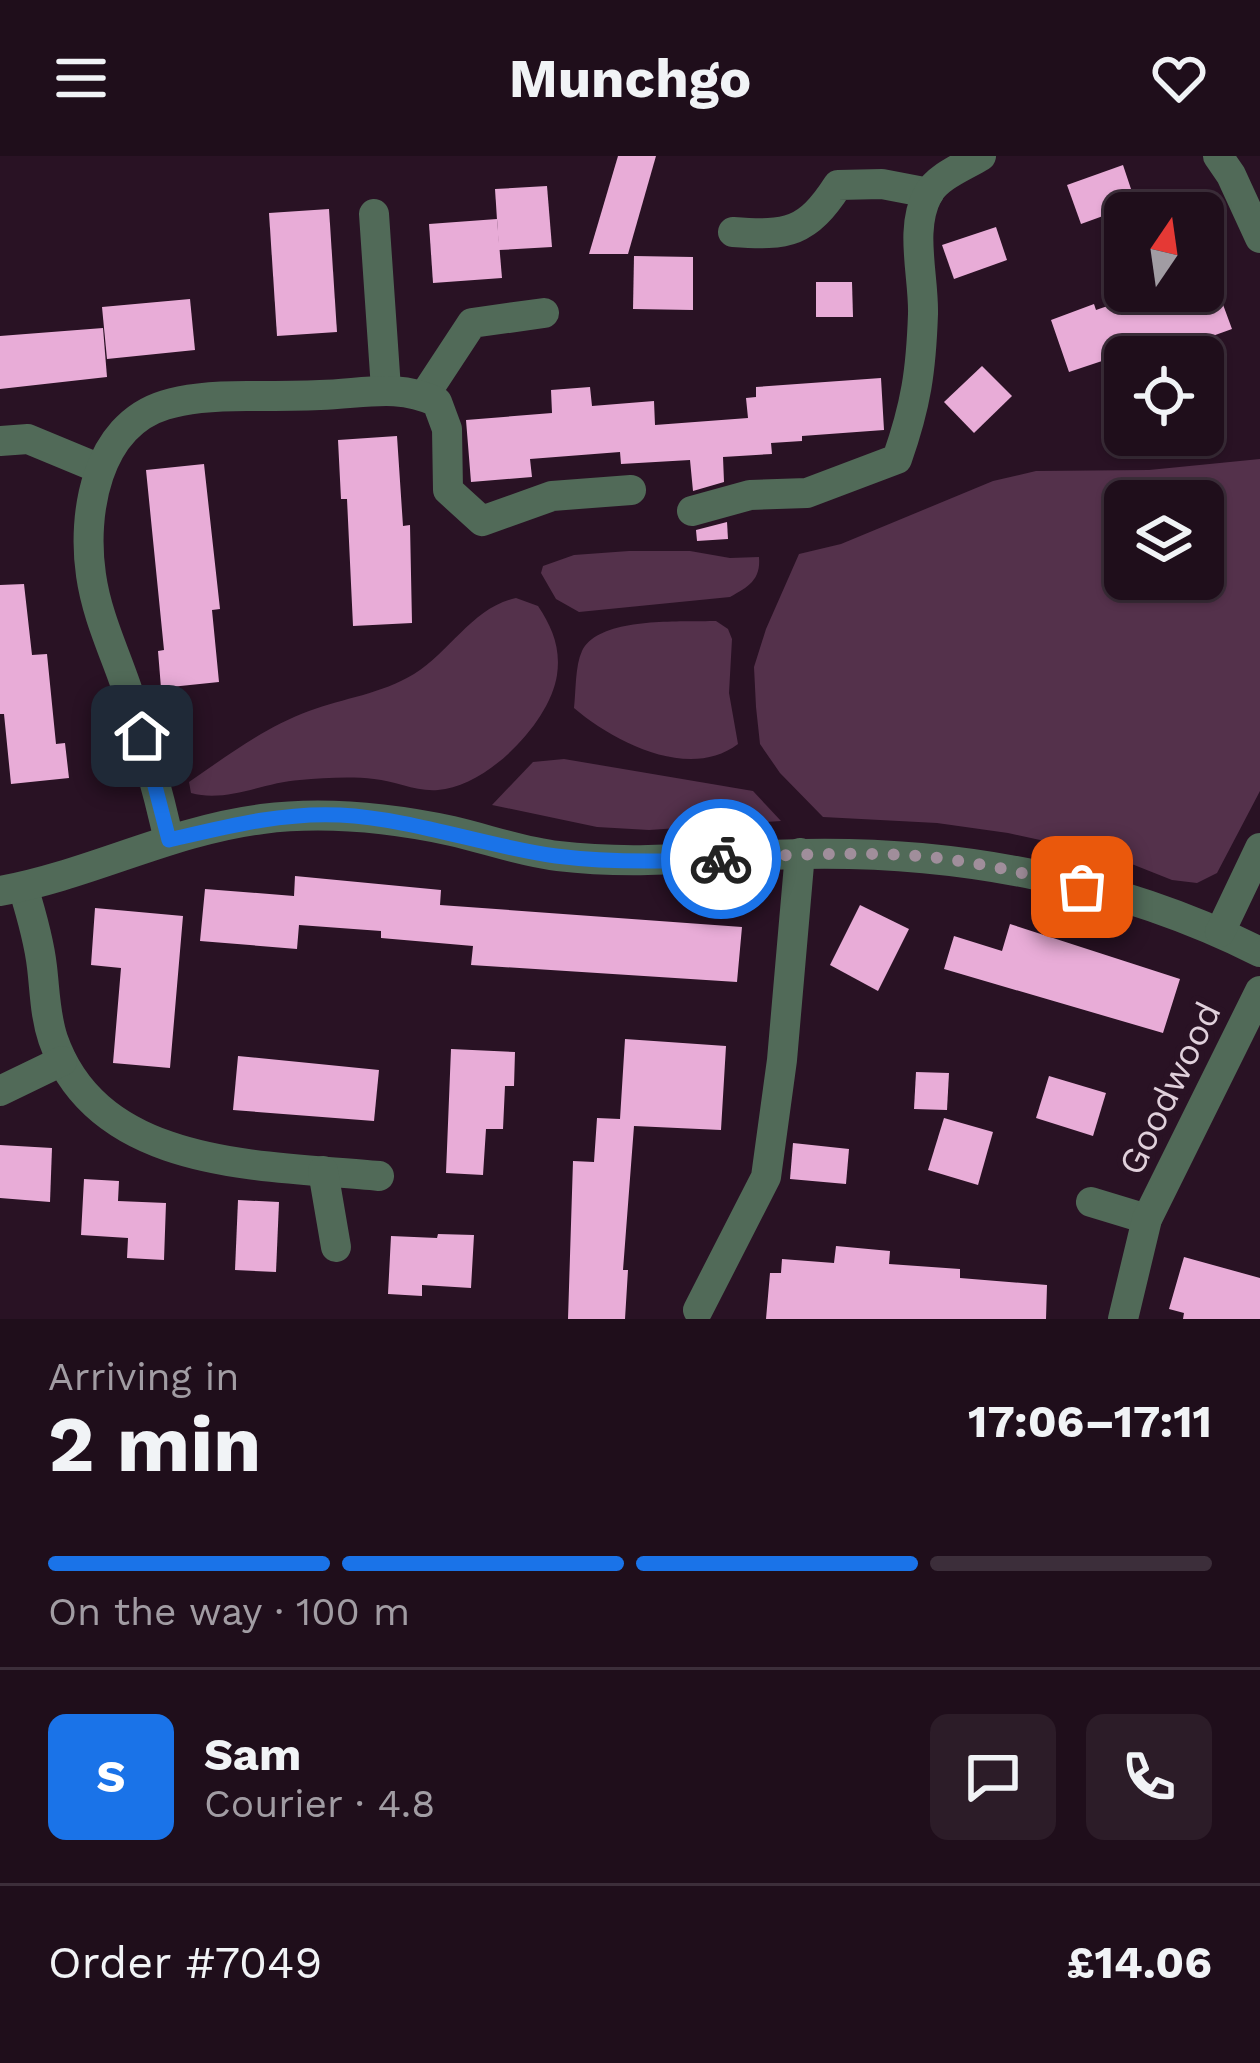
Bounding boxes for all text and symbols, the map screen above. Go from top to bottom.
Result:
icon: menu [48,45,114,111]
icon: heart [1146,45,1212,111]
text: Munchgo [509,47,751,110]
north arrow [1104,192,1224,312]
map controls [1104,192,1224,600]
button: locate [1104,336,1224,456]
button: layers [1104,480,1224,600]
pin [91,685,193,787]
icon: home [109,703,175,769]
courier [661,799,781,919]
icon: bike [688,826,754,892]
pin [1031,836,1133,938]
icon: bag [1049,854,1115,920]
street label: Goodwood [1110,995,1230,1182]
text: Arriving in [48,1354,239,1399]
text: 17:06–17:11 [968,1395,1212,1448]
text: 2 min [48,1398,261,1490]
text: On the way · 100 m [48,1589,410,1634]
button: chat [930,1714,1056,1840]
button: phone [1086,1714,1212,1840]
text: Sam [204,1728,301,1781]
text: S [96,1750,126,1803]
text: Courier · 4.8 [204,1781,435,1826]
text: Order #7049 [48,1936,322,1989]
text: £14.06 [1066,1936,1212,1989]

